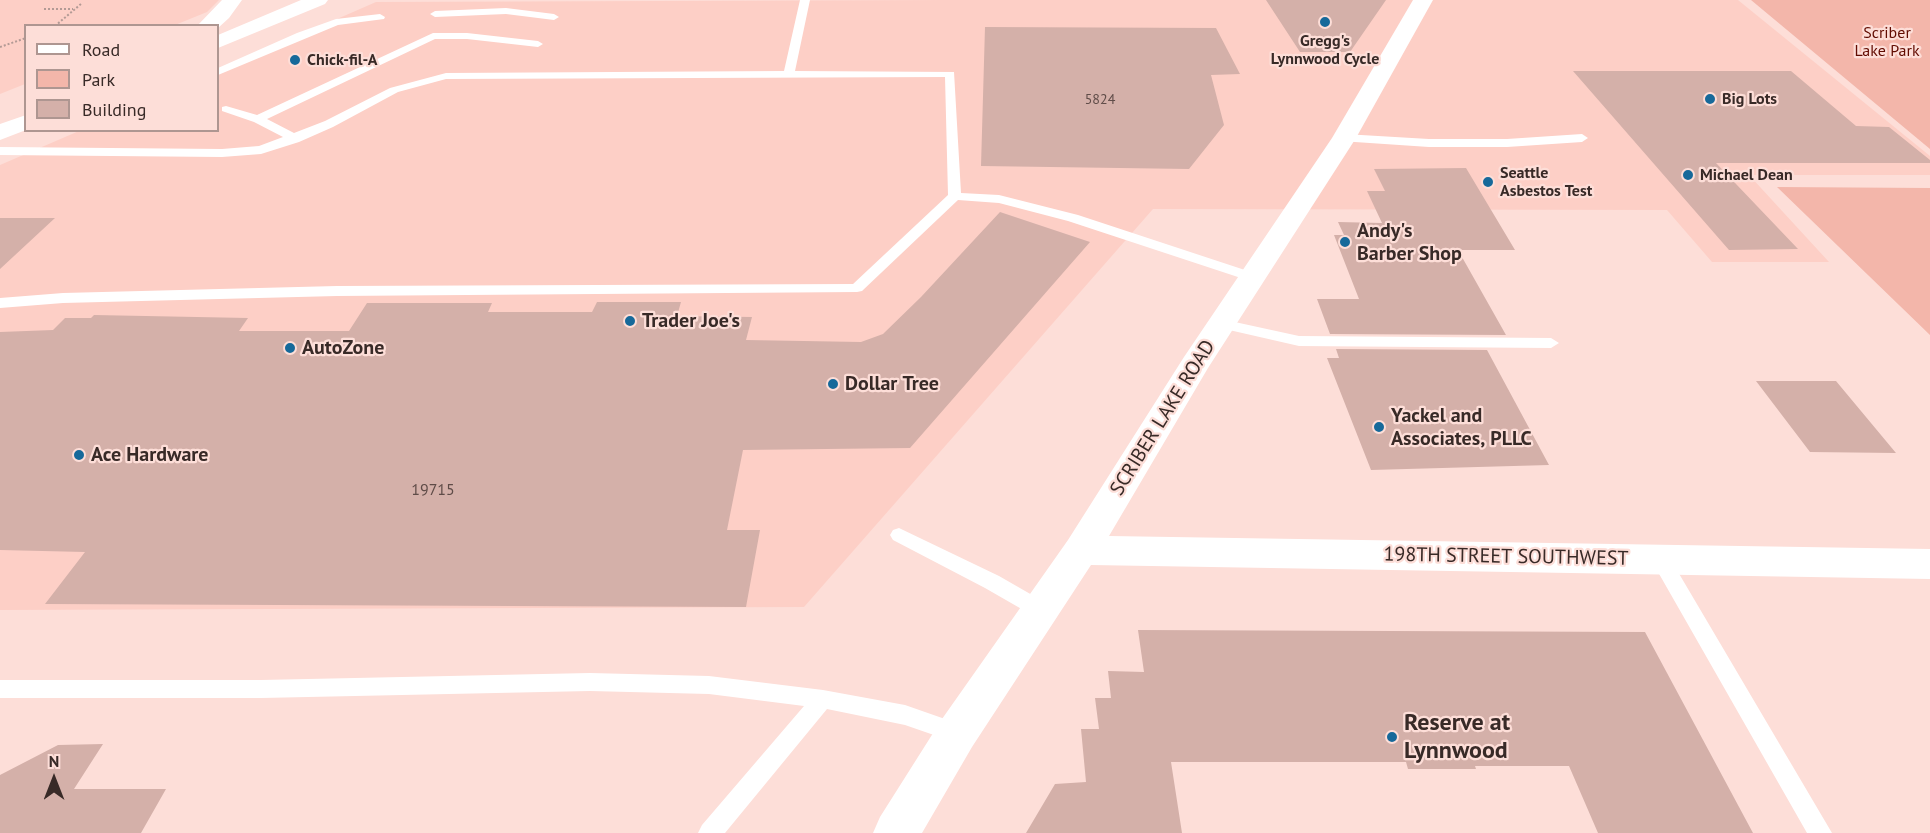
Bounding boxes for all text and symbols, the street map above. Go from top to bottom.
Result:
marker: Gregg's Lynnwood Cycle [1318,15,1332,29]
park label: Scriber Lake Park [1854,23,1920,61]
legend [24,24,219,132]
place label: Gregg's Lynnwood Cycle [1271,31,1379,69]
text: Road [82,38,120,61]
place label: Chick-fil-A [307,50,378,70]
marker: Chick-fil-A [288,53,302,67]
text: Park [82,68,115,91]
place label: Big Lots [1722,89,1777,109]
house number: 5824 [1085,92,1115,108]
marker: Big Lots [1703,92,1717,106]
text: Building [82,98,146,121]
place label: Seattle Asbestos Test [1500,163,1592,201]
place label: Michael Dean [1700,165,1793,185]
marker: Michael Dean [1681,168,1695,182]
marker: Seattle Asbestos Test [1481,175,1495,189]
place label: Andy's Barber Shop [1357,219,1462,266]
marker: Andy's Barber Shop [1338,235,1352,249]
place label: Trader Joe's [642,309,740,333]
marker: Trader Joe's [623,314,637,328]
place label: AutoZone [302,336,384,360]
street label: SCRIBER LAKE ROAD [1105,336,1221,500]
marker: AutoZone [283,341,297,355]
place label: Dollar Tree [845,372,939,396]
marker: Dollar Tree [826,377,840,391]
place label: Yackel and Associates, PLLC [1391,404,1532,451]
marker: Yackel and Associates, PLLC [1372,420,1386,434]
place label: Ace Hardware [91,443,209,467]
marker: Ace Hardware [72,448,86,462]
house number: 19715 [411,480,455,500]
street label: 198TH STREET SOUTHWEST [1383,543,1629,571]
place label: Reserve at Lynnwood [1404,709,1510,765]
marker: Reserve at Lynnwood [1385,730,1399,744]
north arrow [24,749,84,809]
text: N [49,751,59,771]

